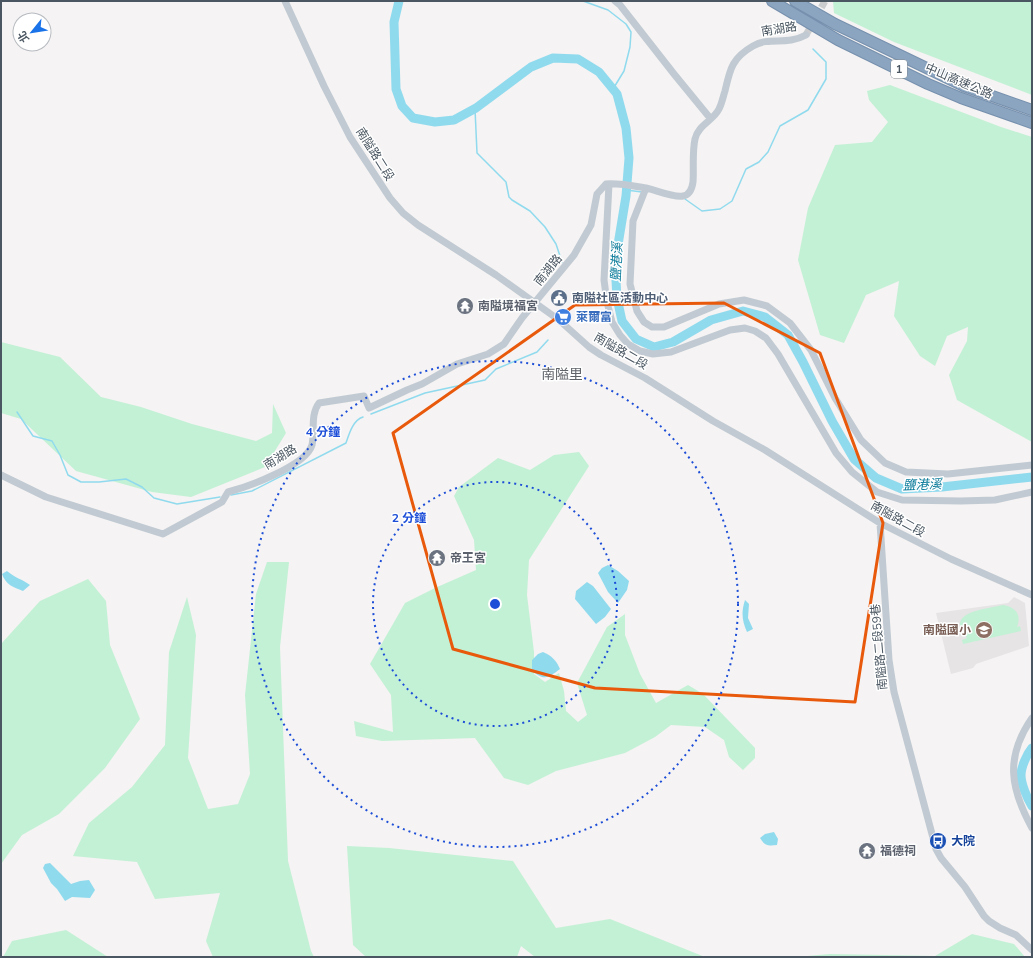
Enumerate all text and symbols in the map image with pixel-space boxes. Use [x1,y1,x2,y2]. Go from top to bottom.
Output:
north arrow [12,12,52,52]
street label: 南湖路 [760,18,798,40]
text: 北 [15,28,33,45]
road number: 1 [891,60,907,78]
street label: 中山高速公路 [923,60,995,102]
street label: 南隘路二段 [352,124,398,184]
water label: 鹽港溪 [607,240,627,282]
street label: 南湖路 [530,251,566,289]
public building icon: 南隘社區活動中心 [549,288,569,308]
place label: 南隘社區活動中心 [572,290,668,306]
temple icon: 南隘境福宮 [455,296,475,316]
place label: 南隘境福宮 [478,298,538,314]
supermarket icon: 萊爾富 [553,307,573,327]
place label: 萊爾富 [576,309,612,325]
street label: 南隘路二段 [591,329,651,373]
district label: 南隘里 [541,365,583,384]
text: 4 分鐘 [306,424,340,440]
street label: 南湖路 [260,441,300,473]
water label: 鹽港溪 [902,475,944,495]
street label: 南隘路二段 [868,497,928,541]
text: 2 分鐘 [392,510,426,526]
temple icon: 帝王宮 [427,548,447,568]
place label: 帝王宮 [450,550,486,566]
centre of rings [488,597,502,611]
street label: 南隘路二段59巷 [867,603,891,691]
school or university icon: 南隘國小 [974,620,994,640]
place label: 南隘國小 [923,622,971,638]
bus stop icon: 大院 [928,831,948,851]
place label: 大院 [951,833,975,849]
temple icon: 福德祠 [857,841,877,861]
place label: 福德祠 [880,843,916,859]

